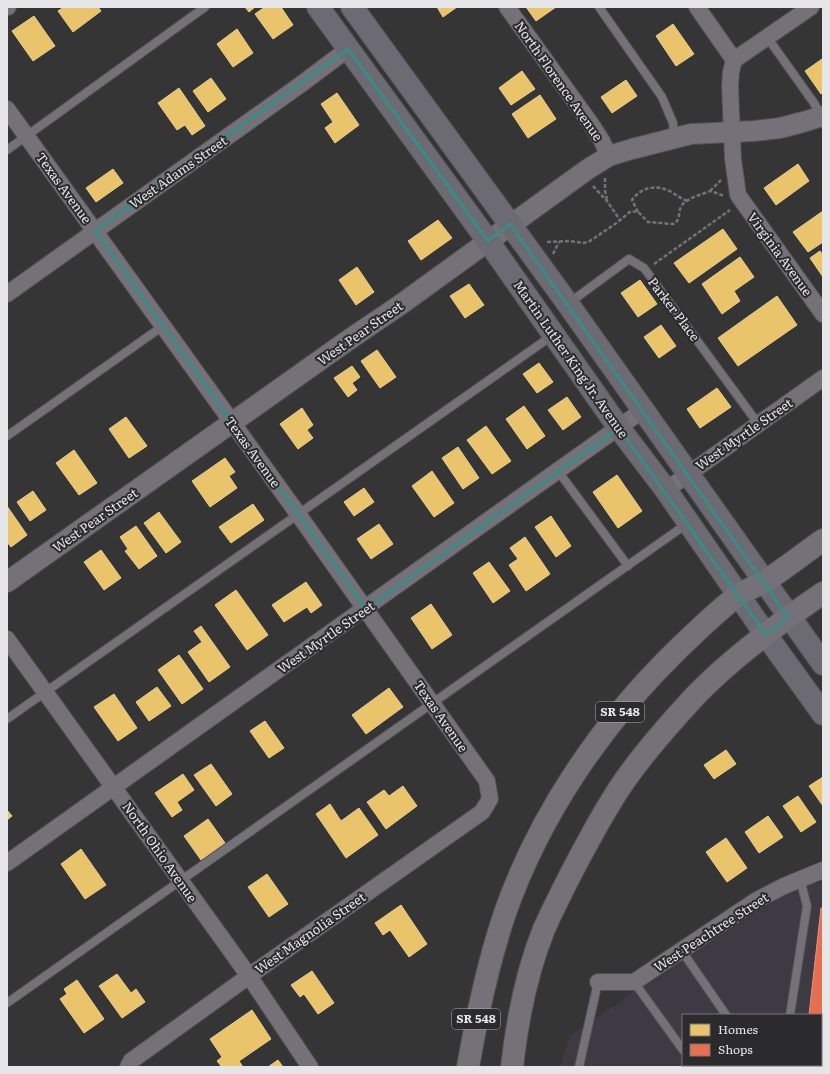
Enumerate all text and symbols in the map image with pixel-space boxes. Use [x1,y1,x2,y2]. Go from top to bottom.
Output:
street label: North Florence Avenue [511,17,608,145]
street label: West Adams Street [125,130,231,213]
street label: Texas Avenue [32,148,97,227]
street label: Virginia Avenue [743,208,818,300]
street label: Parker Place [644,273,705,345]
street label: Martin Luther King Jr. Avenue [509,276,634,442]
street label: West Pear Street [313,296,407,369]
street label: West Myrtle Street [691,392,797,474]
street label: Texas Avenue [221,412,286,491]
street label: West Pear Street [48,483,142,556]
street label: West Myrtle Street [273,595,379,677]
street label: Texas Avenue [410,676,473,756]
road number: SR 548 [596,702,644,722]
street label: North Ohio Avenue [119,798,202,906]
street label: West Magnolia Street [250,887,370,978]
street label: West Peachtree Street [650,887,773,976]
road number: SR 548 [452,1009,500,1029]
legend [682,1014,822,1066]
text: Homes [718,1020,758,1038]
text: Shops [718,1040,753,1058]

